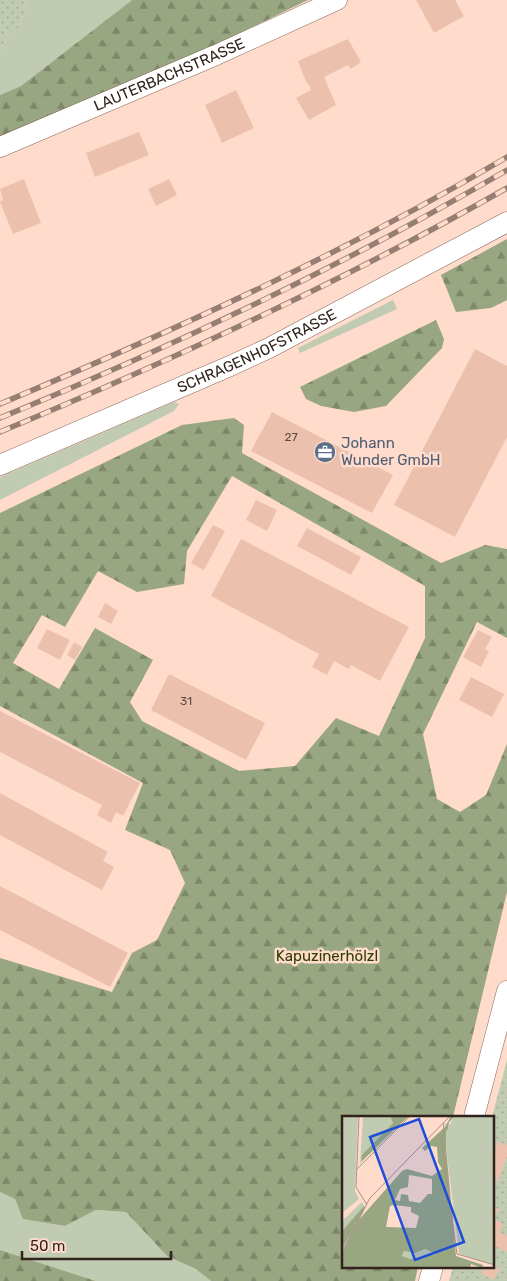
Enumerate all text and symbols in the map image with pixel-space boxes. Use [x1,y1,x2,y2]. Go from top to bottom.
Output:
street label: LAUTERBACHSTRASSE [91,34,247,115]
street label: SCHRAGENHOFSTRASSE [174,305,339,397]
house number: 27 [284,430,298,444]
place label: Johann Wunder GmbH [341,434,441,469]
office icon: Johann Wunder GmbH [313,440,337,464]
house number: 31 [180,694,192,708]
park label: Kapuzinerhölzl [276,947,378,965]
inset map [342,1116,494,1268]
scale bar [22,1228,171,1260]
text: 50 m [30,1237,65,1255]

